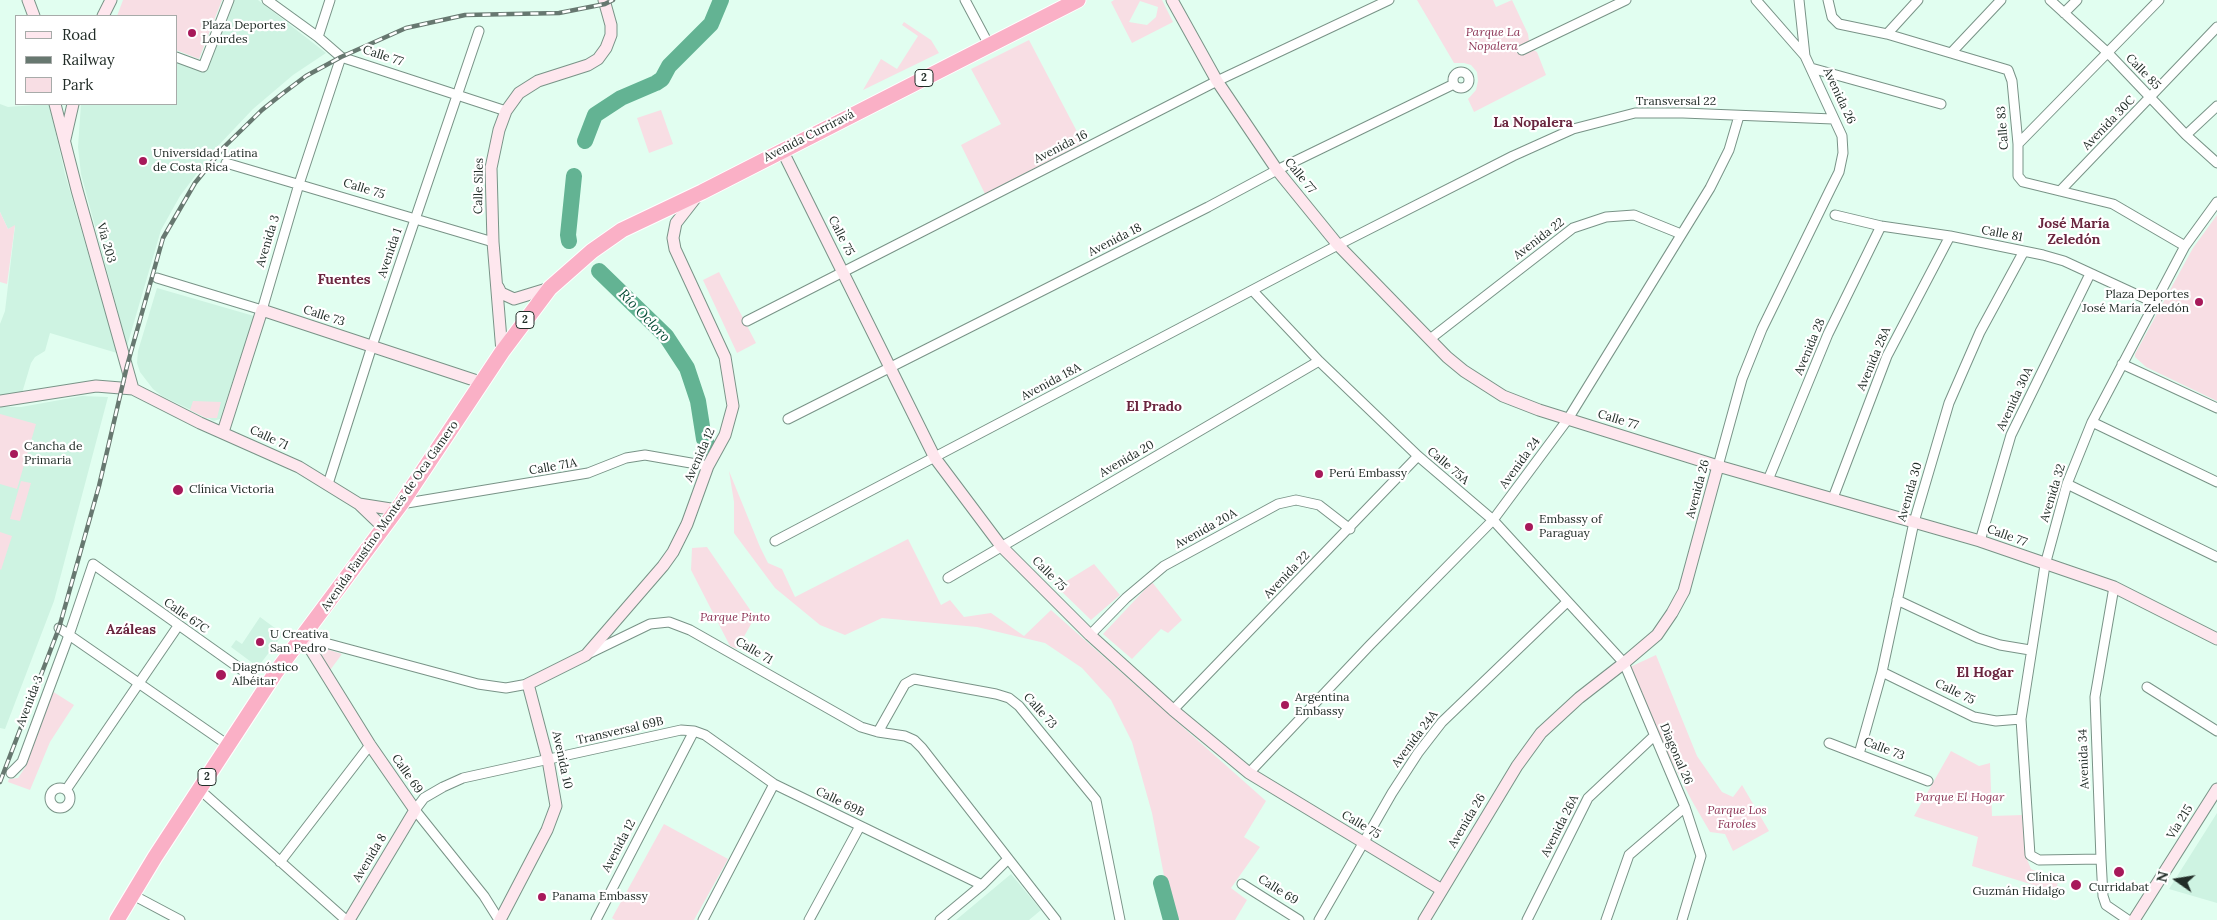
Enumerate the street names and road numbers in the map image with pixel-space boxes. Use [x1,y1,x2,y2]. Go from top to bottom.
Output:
street label: Calle 77 [361,43,405,69]
street label: Calle 85 [2123,51,2163,93]
street label: Avenida 26 [1820,66,1858,126]
road number: 2 [915,70,933,86]
street label: Avenida 30C [2080,93,2138,153]
street label: Transversal 22 [1636,95,1716,109]
street label: Calle 83 [1994,105,2012,151]
street label: Avenida Curriravá [761,107,857,165]
street label: Avenida 16 [1032,127,1090,167]
street label: Calle 77 [1281,155,1319,197]
street label: Calle Siles [471,158,487,214]
street label: Calle 75 [341,176,387,202]
street label: Avenida 3 [253,213,283,269]
street label: Calle 75 [825,214,857,258]
street label: Avenida 22 [1511,215,1567,263]
street label: Avenida 18 [1086,220,1144,260]
street label: Vía 203 [93,221,119,265]
street label: Calle 81 [1980,223,2024,245]
street label: Avenida 1 [375,226,405,280]
street label: Calle 73 [301,303,347,329]
road number: 2 [516,312,534,328]
street label: Avenida 28 [1792,317,1828,377]
street label: Avenida 28A [1854,325,1894,393]
street label: Avenida 18A [1019,360,1083,404]
street label: Avenida 30A [1994,365,2036,433]
street label: Calle 77 [1596,407,1640,433]
street label: Avenida Faustino Montes de Oca Gamero [318,418,462,614]
street label: Calle 71 [248,423,290,453]
street label: Avenida 12 [682,426,718,484]
street label: Avenida 24 [1497,435,1543,491]
street label: Avenida 20 [1097,438,1157,480]
street label: Calle 75A [1424,444,1472,488]
street label: Calle 71A [528,456,578,478]
street label: Avenida 26 [1683,458,1713,520]
street label: Avenida 30 [1895,461,1925,523]
street label: Avenida 32 [2037,462,2069,524]
street label: Avenida 20A [1173,506,1239,552]
street label: Calle 77 [1985,522,2029,550]
street label: Avenida 22 [1261,548,1313,602]
street label: Calle 75 [1029,554,1069,594]
street label: Calle 67C [161,595,211,637]
street label: Calle 71 [733,635,775,667]
street label: Avenida 3 [14,673,46,729]
street label: Calle 75 [1933,676,1977,708]
street label: Calle 73 [1020,690,1060,732]
street label: Avenida 24A [1389,708,1441,770]
street label: Transversal 69B [575,714,665,748]
street label: Diagonal 26 [1657,721,1695,787]
street label: Avenida 34 [2076,729,2092,789]
street label: Avenida 10 [549,730,575,790]
street label: Calle 73 [1861,735,1907,763]
street label: Calle 69 [388,752,426,796]
road number: 2 [198,769,216,786]
street label: Calle 69B [813,784,867,820]
street label: Avenida 26 [1445,791,1489,851]
street label: Avenida 26A [1538,793,1582,859]
street label: Vía 215 [2164,802,2196,842]
street label: Calle 75 [1339,808,1383,842]
street label: Avenida 12 [599,817,639,875]
street label: Avenida 8 [350,831,390,885]
street label: Calle 69 [1255,872,1301,908]

